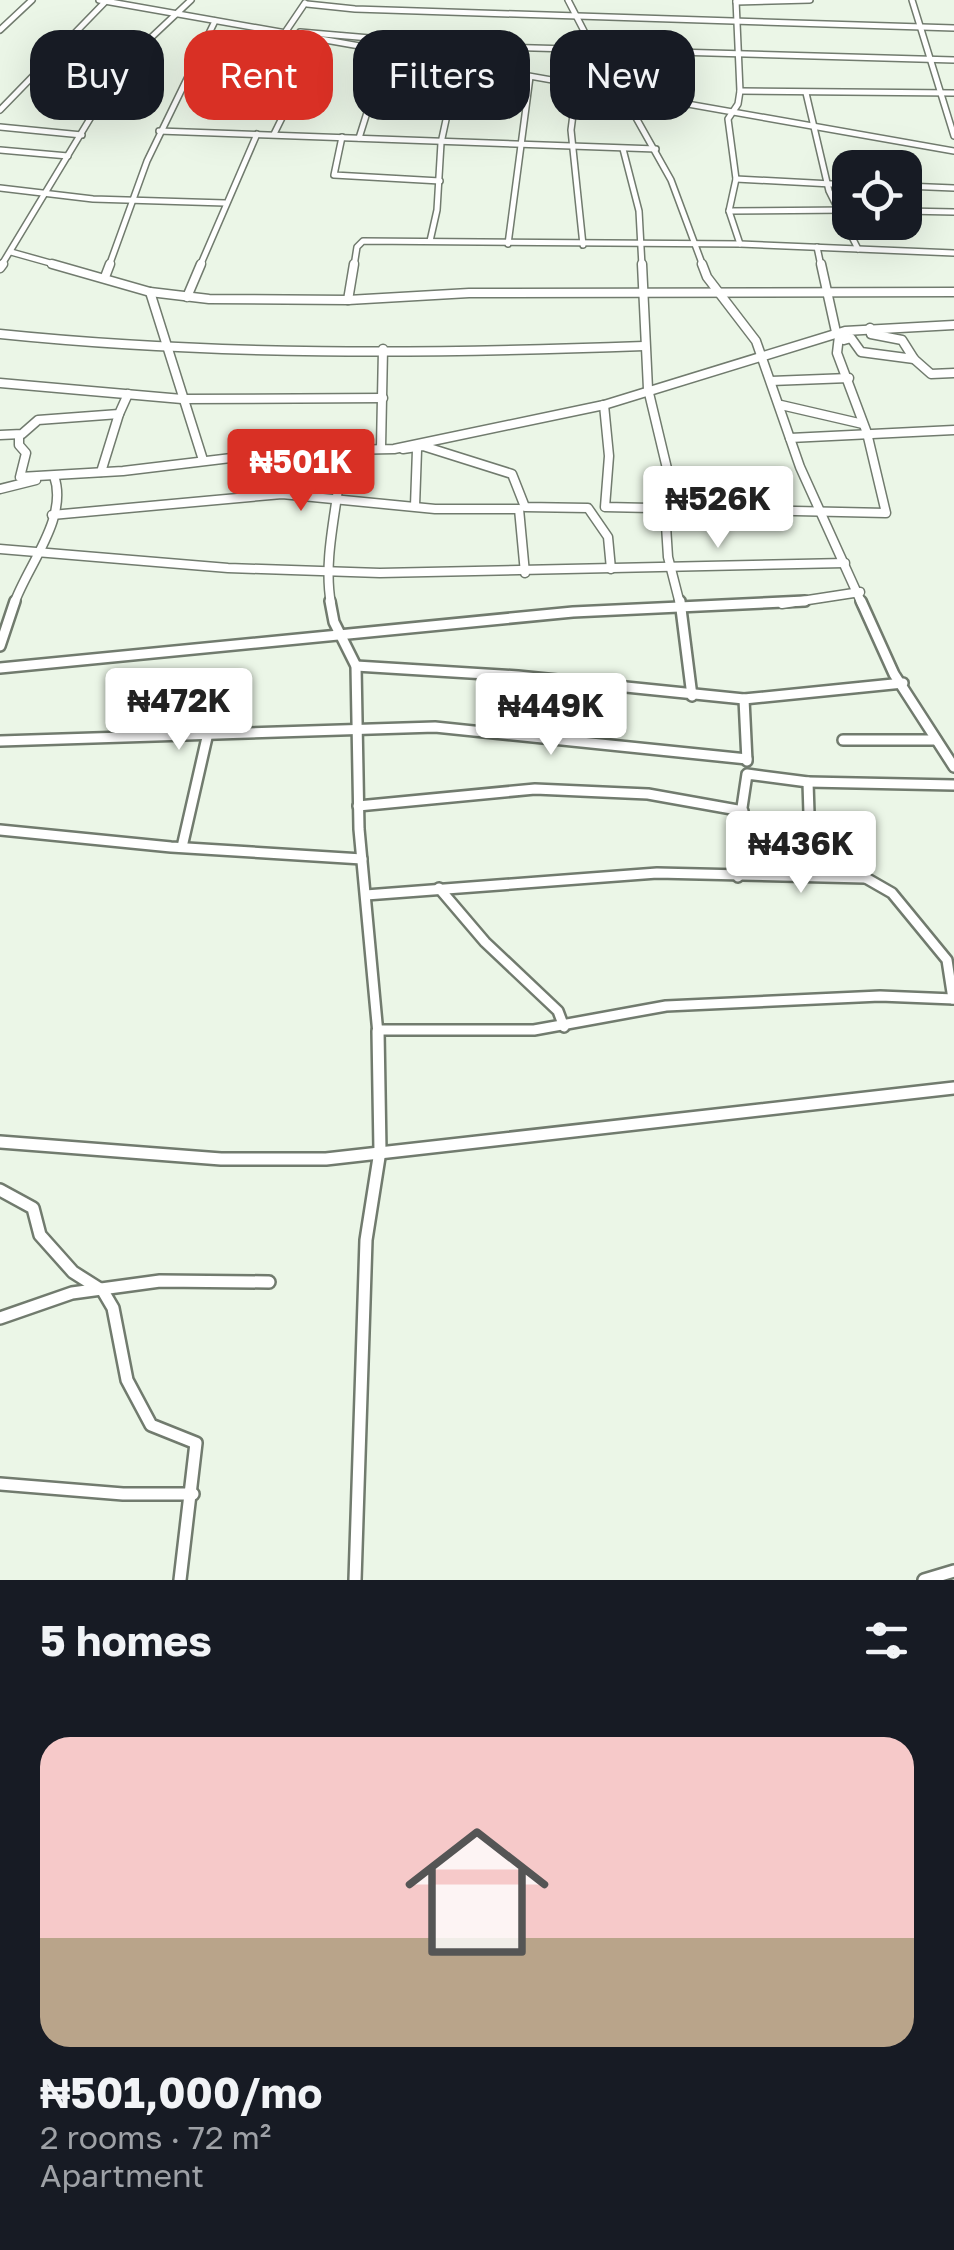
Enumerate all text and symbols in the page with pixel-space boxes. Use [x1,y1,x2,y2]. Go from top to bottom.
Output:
chip: Buy [30,30,164,120]
chip: Rent [184,30,333,120]
chip: Filters [353,30,530,120]
chip: New [550,30,695,120]
map controls [832,150,922,240]
button: locate [832,150,922,240]
pin: ₦501K [231,429,371,514]
text: ₦501K [249,442,353,480]
pin: ₦526K [648,466,788,551]
text: ₦526K [665,479,771,517]
pin: ₦472K [109,668,249,753]
pin: ₦449K [481,673,621,758]
text: ₦472K [127,681,231,719]
text: ₦449K [498,686,604,724]
pin: ₦436K [731,811,871,896]
text: ₦436K [748,824,854,862]
icon: filters [859,1613,914,1668]
text: 5 homes [40,1615,212,1665]
icon: home [387,1802,567,1982]
text: ₦501,000/mo [40,2067,322,2117]
text: 2 rooms · 72 m² [40,2118,271,2156]
text: Apartment [40,2156,204,2194]

